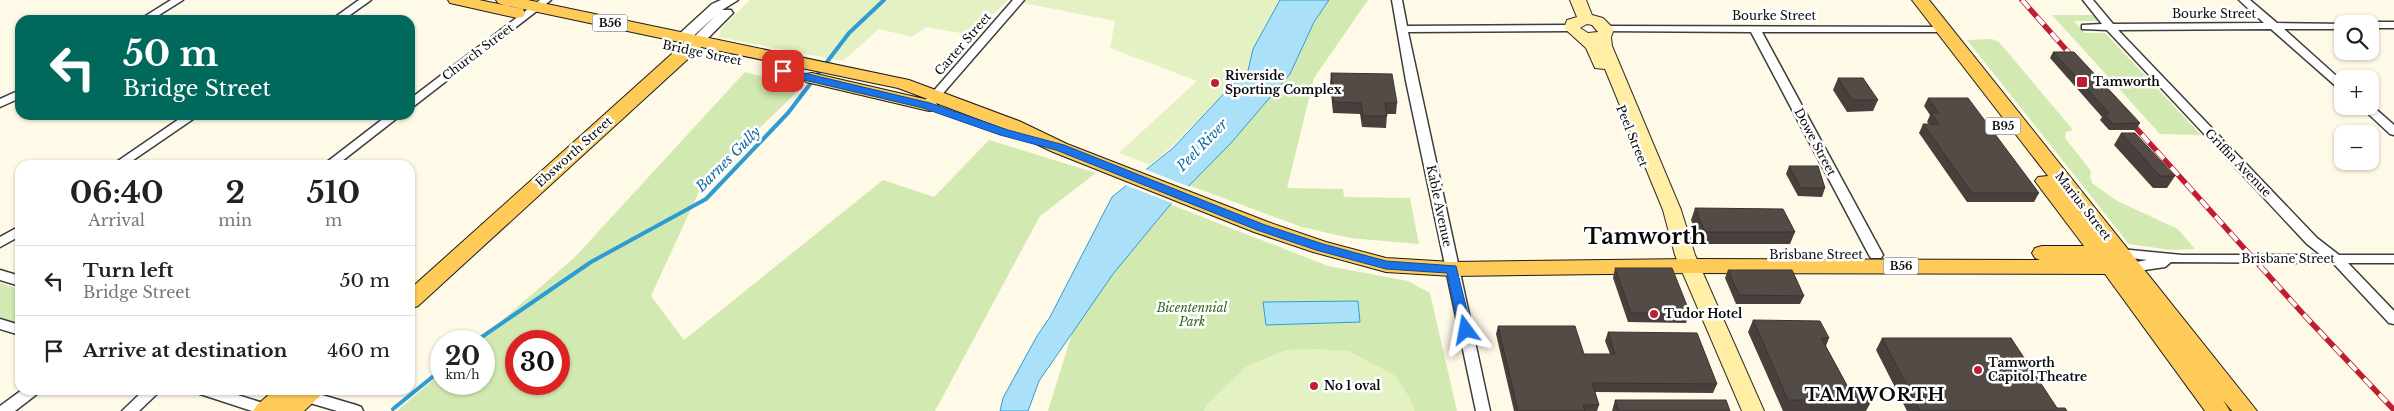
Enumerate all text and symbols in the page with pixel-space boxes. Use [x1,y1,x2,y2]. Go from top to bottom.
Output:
street label: Bourke Street [2172,6,2257,21]
street label: Bourke Street [1732,8,1817,23]
street label: Carter Street [931,9,994,78]
road number: B56 [592,14,628,32]
map controls [2334,15,2379,170]
button: search [2334,15,2379,60]
street label: Church Street [439,20,517,83]
text: 50 m [123,32,218,75]
icon: left [40,35,105,100]
street label: Bridge Street [661,37,744,68]
pin [762,50,804,92]
icon: arrive [769,57,797,85]
place label: Riverside Sporting Complex [1225,68,1342,97]
button: + [2334,70,2379,115]
place label: Tamworth [2093,74,2160,89]
text: Bridge Street [123,75,271,102]
marker: Tamworth [2075,75,2089,89]
marker: Riverside Sporting Complex [1209,77,1221,89]
street label: Peel Street [1613,103,1652,169]
street label: Dowe Street [1791,105,1840,179]
street label: Ebsworth Street [532,113,615,190]
water label: Peel River [1172,115,1232,176]
road number: B95 [1986,118,2020,134]
water label: Barnes Gully [691,122,765,196]
street label: Griffin Avenue [2202,125,2275,200]
button: − [2334,125,2379,170]
street label: Kable Avenue [1423,164,1456,248]
street label: Marius Street [2052,169,2115,243]
text: 06:40 [70,174,164,211]
text: 2 [225,174,245,211]
text: 510 [307,174,360,211]
text: Arrival [88,210,145,230]
text: min [218,210,252,230]
text: m [325,210,342,230]
district label: Tamworth [1584,223,1707,250]
street label: Brisbane Street [1769,247,1863,262]
street label: Brisbane Street [2241,251,2335,266]
road number: B56 [1884,258,1918,274]
text: Turn left [83,259,174,282]
icon: left [40,267,68,295]
text: 50 m [340,269,390,292]
text: Bridge Street [83,282,191,302]
park label: Bicentennial Park [1156,300,1228,329]
position arrow [1439,303,1491,355]
place label: Tudor Hotel [1664,306,1743,321]
marker: Tudor Hotel [1648,308,1660,320]
speed limit sign: 30 [505,330,570,395]
icon: arrive [40,337,68,365]
text: Arrive at destination [83,339,287,362]
text: 460 m [327,339,390,362]
text: 20 [445,341,480,372]
place label: Tamworth Capitol Theatre [1988,355,2087,384]
marker: Tamworth Capitol Theatre [1972,364,1984,376]
text: km/h [445,367,480,382]
place label: No 1 oval [1324,378,1381,393]
marker: No 1 oval [1308,380,1320,392]
district label: TAMWORTH [1804,384,1946,406]

